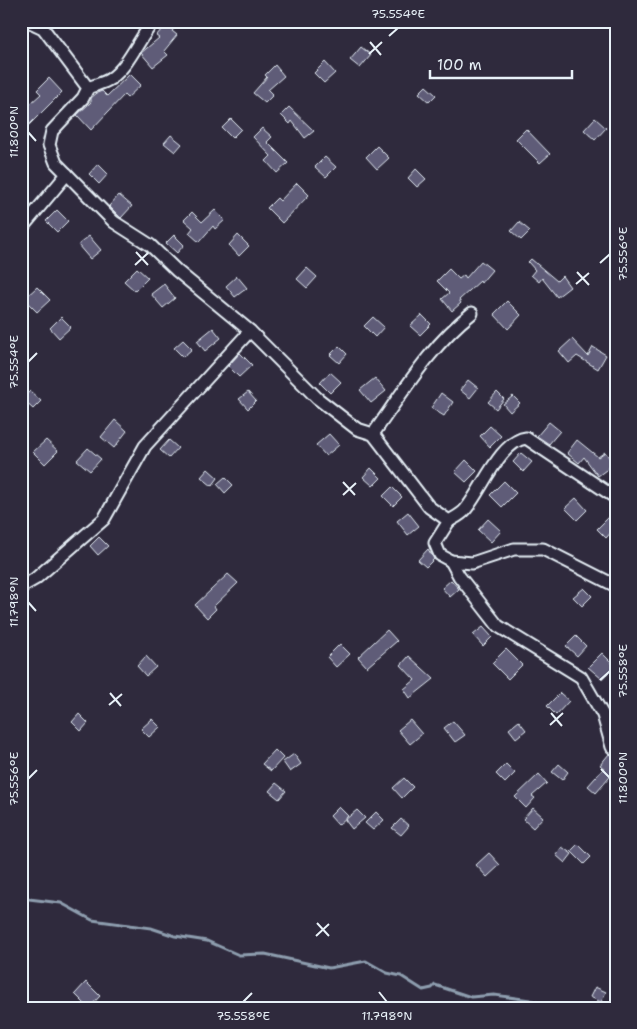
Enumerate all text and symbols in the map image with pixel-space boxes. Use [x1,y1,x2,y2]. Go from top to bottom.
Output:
text: 75.554°E [371,6,425,22]
scale bar [430,48,572,80]
text: 100 m [437,55,482,75]
text: 11.800°N [6,106,22,158]
text: 75.556°E [615,227,631,281]
text: 75.554°E [6,335,22,389]
text: 11.798°N [6,577,22,627]
text: 75.558°E [615,644,631,698]
text: 75.556°E [6,752,22,806]
text: 11.800°N [615,752,631,804]
text: 75.558°E [216,1008,270,1024]
text: 11.798°N [362,1008,412,1024]

